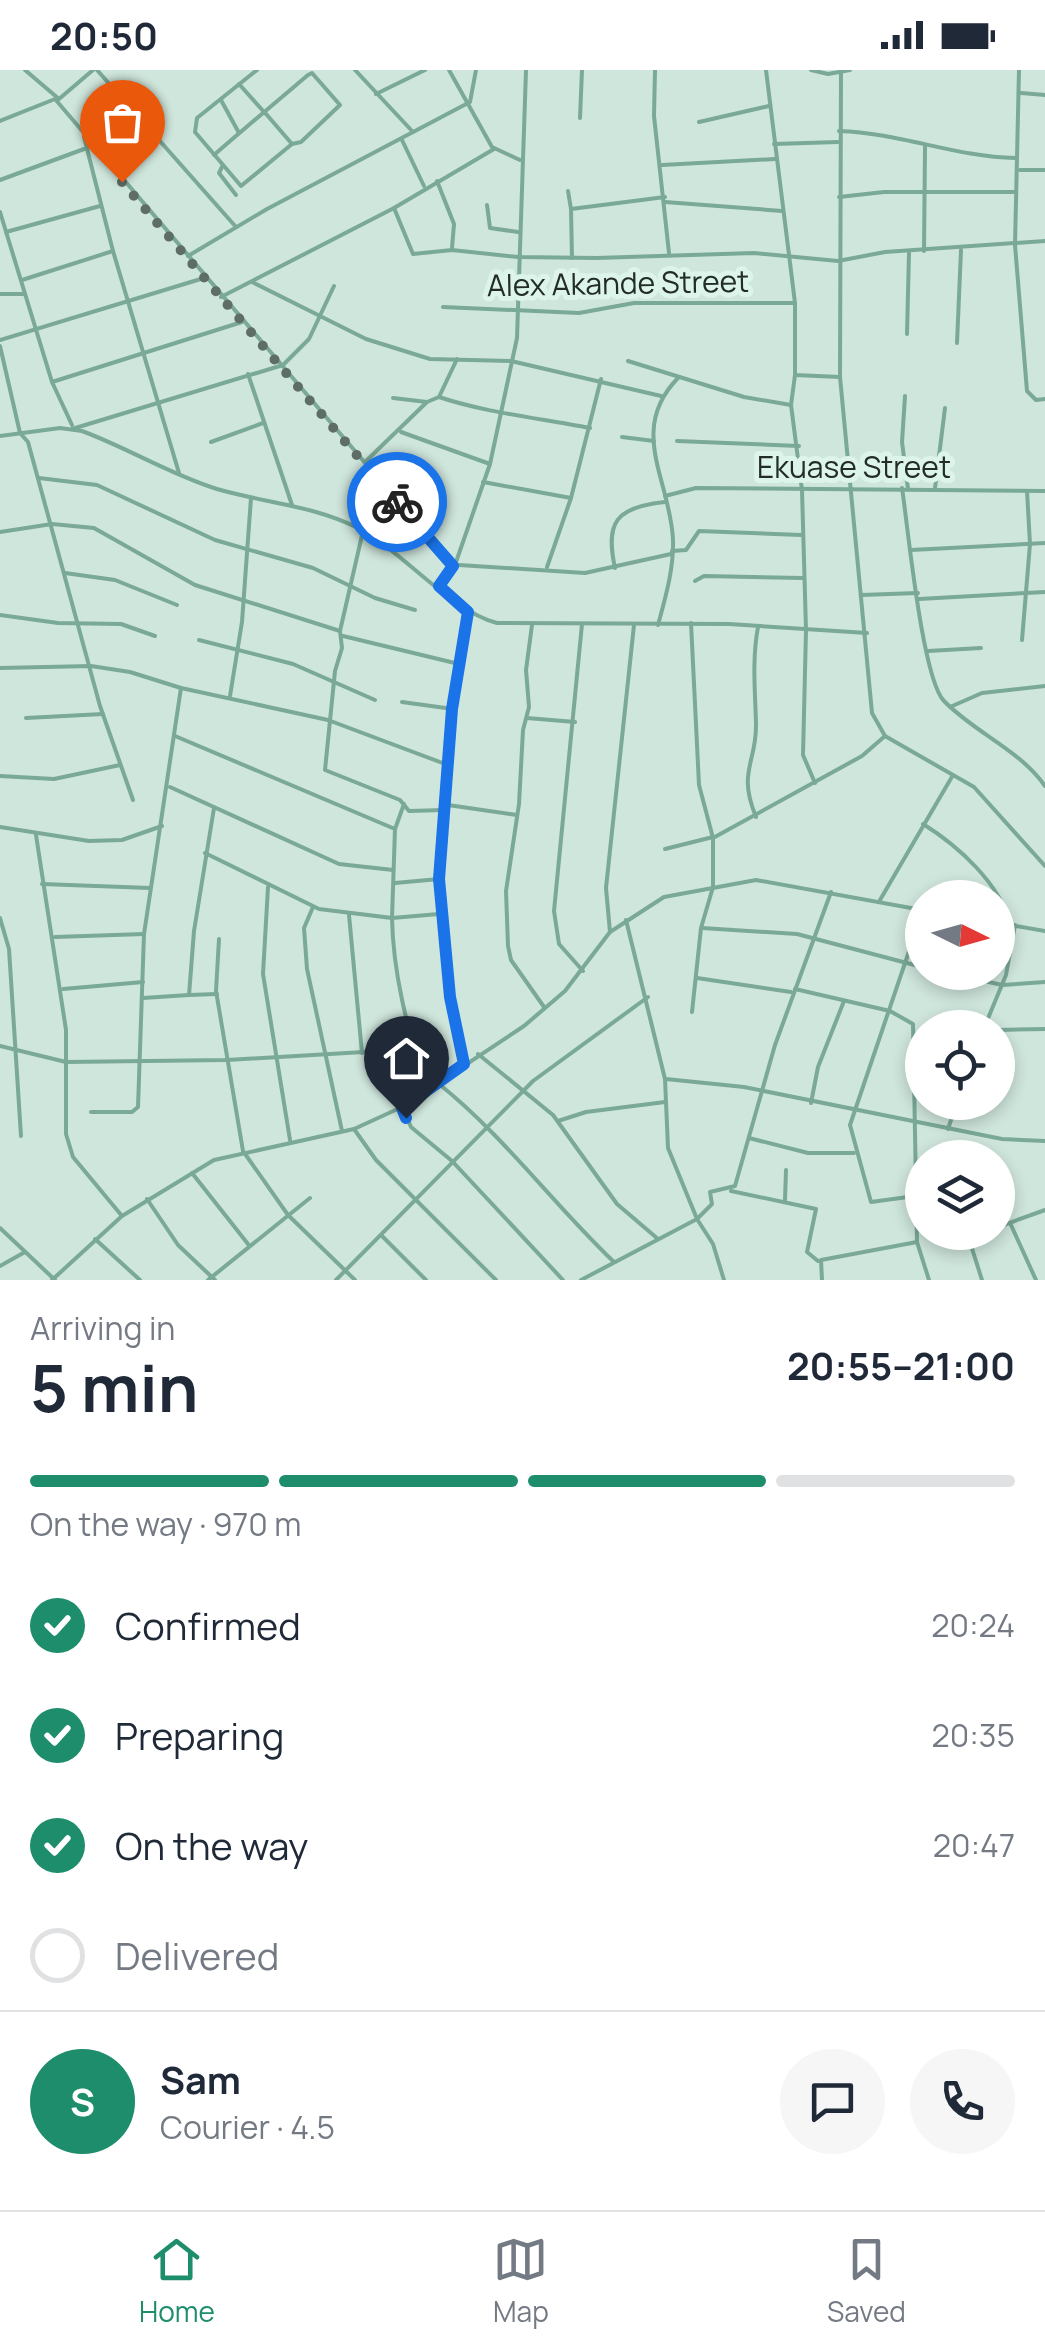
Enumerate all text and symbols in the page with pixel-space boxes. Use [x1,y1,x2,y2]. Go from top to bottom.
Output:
text: 20:50 [50,9,158,61]
pin [80,80,165,183]
icon: bag [95,95,150,150]
street label: Alex Akande Street [486,260,750,305]
street label: Ekuase Street [757,446,951,487]
courier [347,452,447,552]
icon: bike [370,475,425,530]
north arrow [905,880,1015,990]
map controls [905,880,1015,1250]
button: locate [905,1010,1015,1120]
pin [364,1016,449,1119]
icon: home [379,1031,434,1086]
button: layers [905,1140,1015,1250]
text: Arriving in [30,1306,175,1350]
text: 20:55–21:00 [787,1339,1015,1391]
text: 5 min [30,1343,198,1432]
text: On the way · 970 m [30,1502,301,1546]
icon: check [30,1598,85,1653]
text: Confirmed [115,1599,301,1651]
text: 20:24 [931,1603,1015,1647]
icon: check [30,1708,85,1763]
text: Preparing [115,1709,284,1761]
text: 20:35 [931,1713,1015,1757]
icon: check [30,1818,85,1873]
text: On the way [115,1819,308,1871]
text: 20:47 [933,1823,1015,1867]
text: Delivered [115,1929,279,1981]
button: chat [780,2049,885,2154]
button: phone [910,2049,1015,2154]
text: Sam [160,2053,241,2105]
text: S [70,2075,95,2127]
text: Courier · 4.5 [160,2105,335,2149]
tab: Home [139,2232,215,2330]
tab: Map [493,2232,549,2330]
tab: Saved [827,2232,906,2330]

